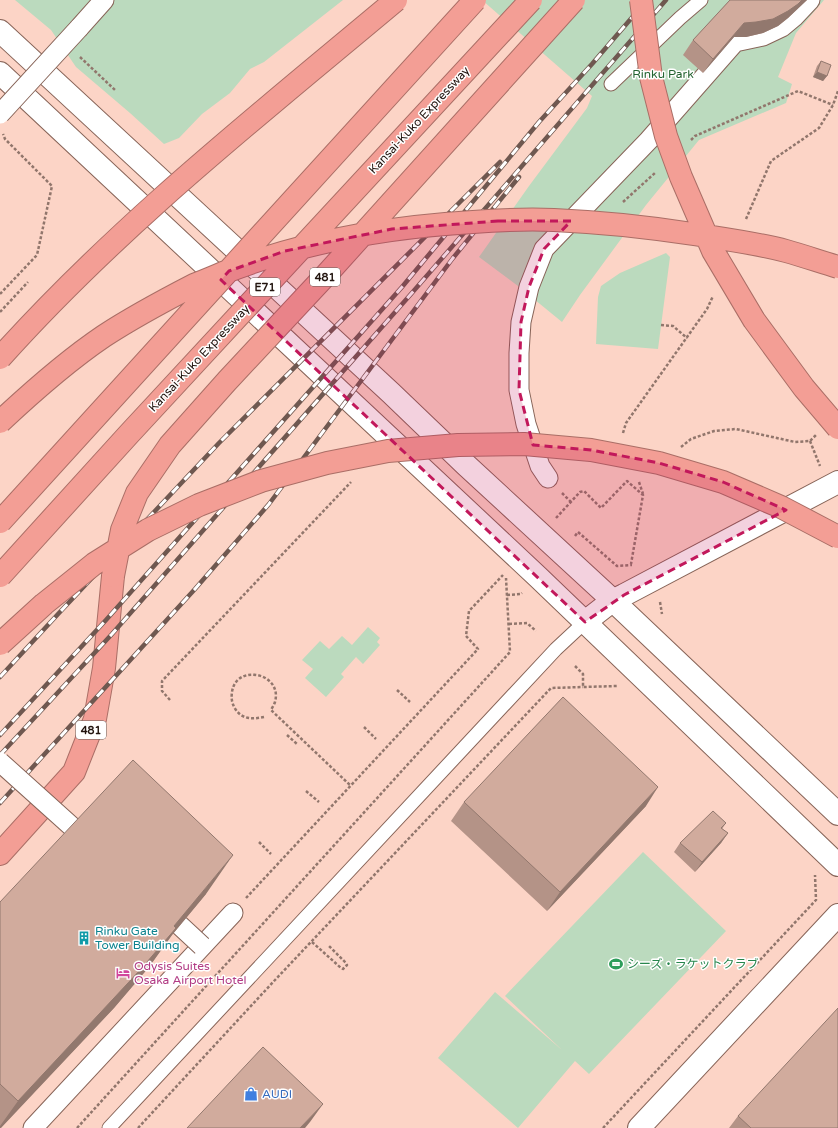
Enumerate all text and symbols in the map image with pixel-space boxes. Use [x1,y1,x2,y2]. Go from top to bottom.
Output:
street label: Kansai-Kuko Expressway [366,63,473,177]
park label: Rinku Park [632,67,694,81]
road number: 481 [310,268,340,286]
road number: E71 [250,278,280,296]
street label: Kansai-Kuko Expressway [146,301,253,415]
road number: 481 [76,721,106,739]
place label: Rinku Gate Tower Building [95,924,180,952]
building icon: Rinku Gate Tower Building [76,930,92,946]
sports icon: シーズ・ラケットクラブ [608,956,624,972]
place label: シーズ・ラケットクラブ [627,957,758,971]
place label: Odysis Suites Osaka Airport Hotel [134,959,247,987]
hotel icon: Odysis Suites Osaka Airport Hotel [115,965,131,981]
shop icon: AUDI [243,1086,259,1102]
place label: AUDI [262,1087,292,1101]

